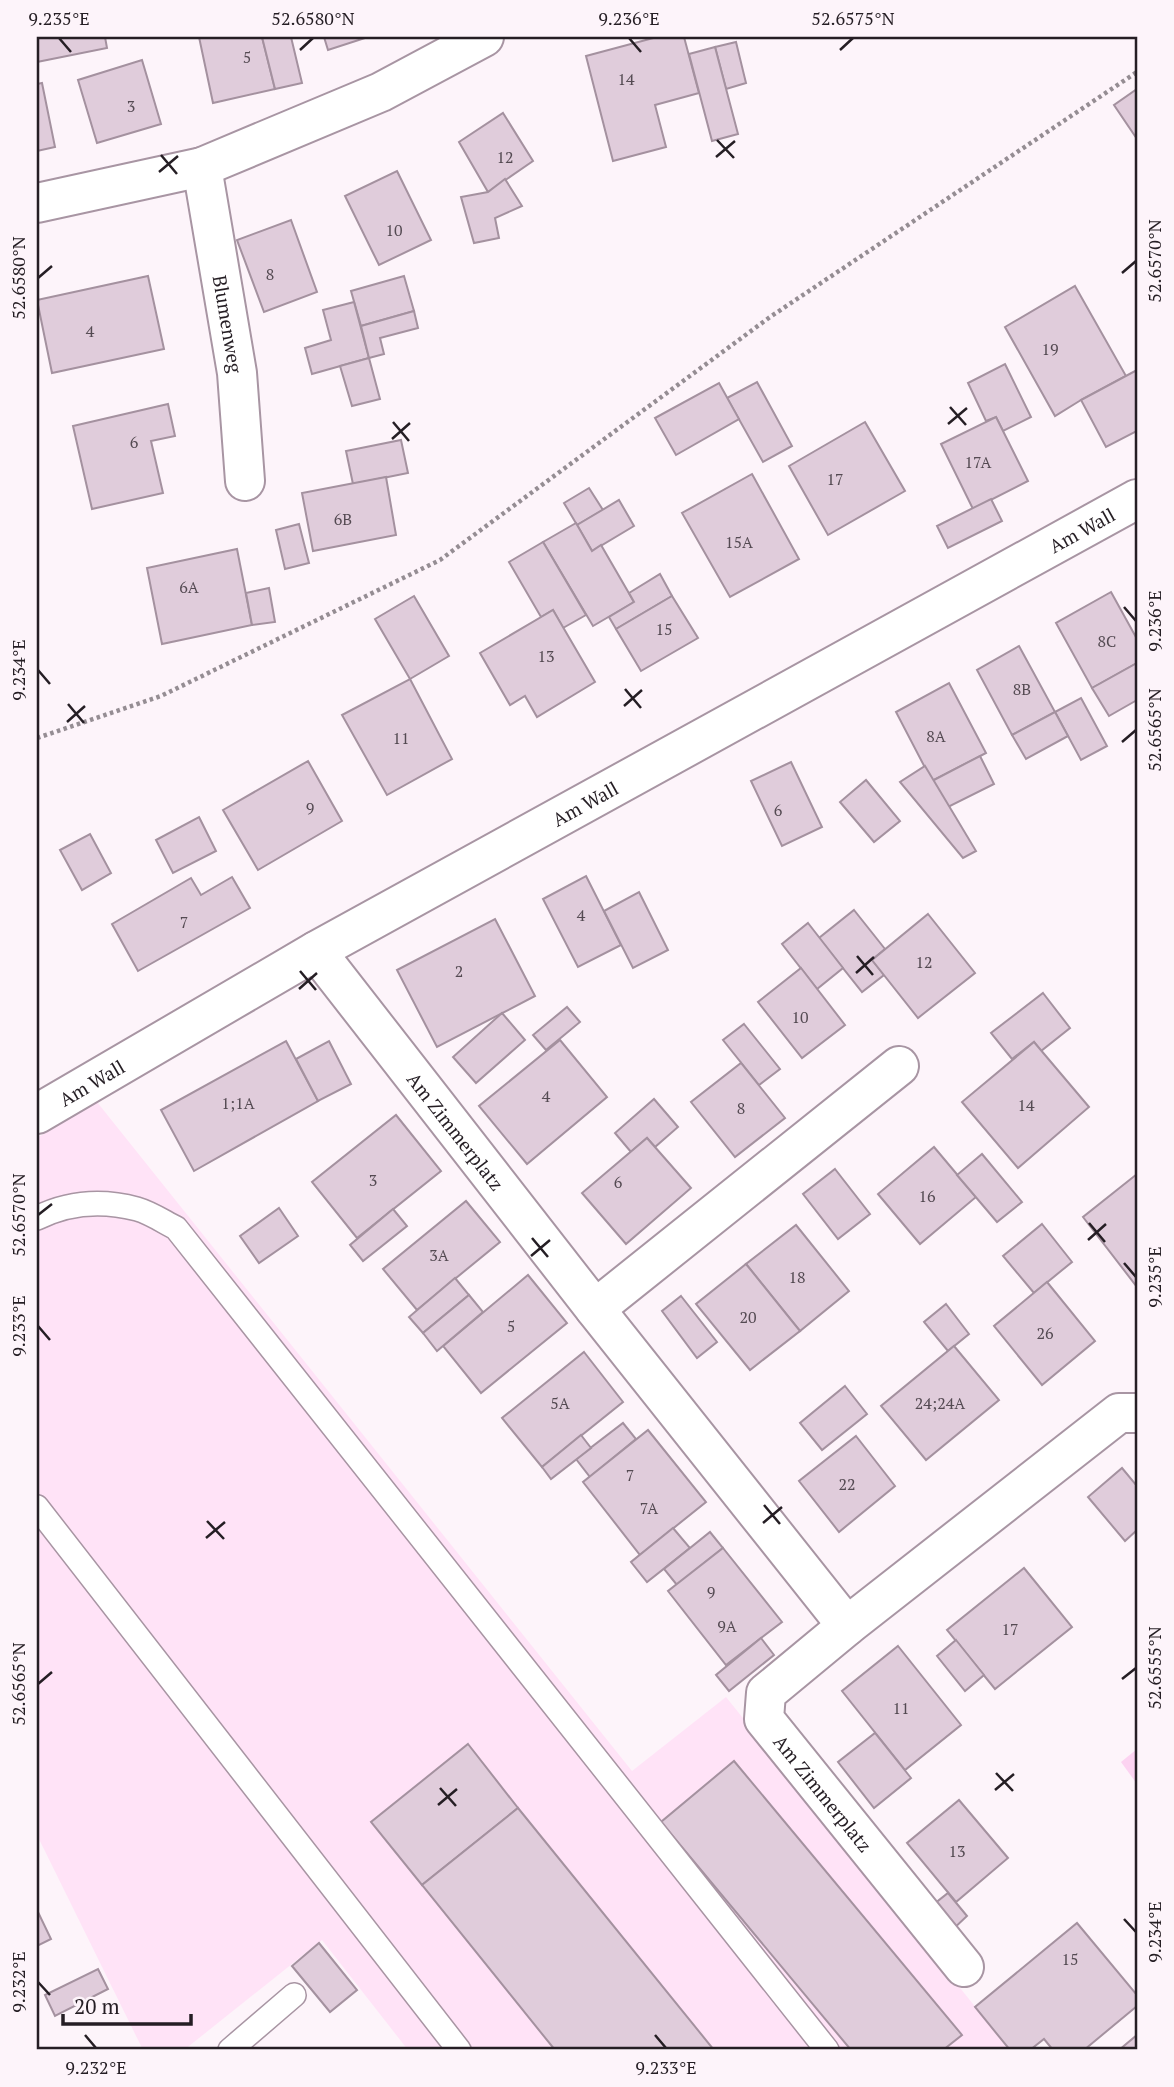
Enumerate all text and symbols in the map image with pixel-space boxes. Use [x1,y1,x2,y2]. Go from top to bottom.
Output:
text: 9.235°E [28,6,90,30]
text: 52.6580°N [271,6,355,30]
text: 9.236°E [598,6,660,30]
text: 52.6575°N [811,6,895,30]
house number: 5 [243,46,251,68]
house number: 14 [617,68,635,90]
house number: 3 [127,95,135,117]
house number: 12 [496,146,514,168]
house number: 10 [385,219,403,241]
text: 52.6570°N [1142,219,1166,303]
text: 52.6580°N [6,236,30,320]
house number: 8 [266,263,274,285]
street label: Blumenweg [208,273,249,376]
house number: 4 [86,320,95,342]
house number: 19 [1041,338,1059,360]
house number: 6 [130,431,139,453]
house number: 17A [965,451,992,473]
house number: 17 [826,468,844,490]
street label: Am Wall [1044,501,1119,558]
house number: 6B [334,508,352,530]
house number: 15A [725,531,753,553]
house number: 6A [179,576,199,598]
text: 9.236°E [1142,590,1166,652]
house number: 15 [655,618,673,640]
house number: 8C [1098,630,1116,652]
text: 9.234°E [6,639,30,701]
house number: 13 [537,645,555,667]
house number: 8B [1013,678,1031,700]
text: 52.6565°N [1142,688,1166,772]
house number: 8A [926,725,946,747]
house number: 11 [392,727,410,749]
street label: Am Wall [547,775,622,831]
house number: 9 [306,797,314,819]
house number: 6 [774,799,783,821]
house number: 4 [577,904,586,926]
house number: 7 [180,911,188,933]
house number: 12 [915,951,933,973]
house number: 2 [455,960,463,982]
house number: 10 [791,1006,809,1028]
street label: Am Wall [54,1053,129,1111]
street label: Am Zimmerplatz [402,1067,510,1195]
house number: 4 [542,1085,551,1107]
house number: 1;1A [221,1092,255,1114]
house number: 14 [1017,1094,1035,1116]
house number: 8 [737,1097,745,1119]
house number: 3 [369,1169,377,1191]
house number: 6 [614,1171,623,1193]
text: 52.6570°N [6,1173,30,1257]
house number: 16 [918,1185,936,1207]
house number: 3A [429,1244,449,1266]
text: 9.235°E [1142,1246,1166,1308]
house number: 18 [788,1266,806,1288]
text: 9.233°E [6,1295,30,1357]
house number: 20 [739,1306,757,1328]
house number: 5 [507,1315,515,1337]
house number: 26 [1036,1322,1054,1344]
house number: 5A [550,1392,570,1414]
house number: 24;24A [915,1392,965,1414]
house number: 7 [626,1464,634,1486]
house number: 22 [838,1473,856,1495]
house number: 7A [640,1497,658,1519]
house number: 9 [707,1581,715,1603]
house number: 9A [717,1615,737,1637]
house number: 17 [1001,1618,1019,1640]
text: 52.6555°N [1142,1626,1166,1710]
text: 52.6565°N [6,1642,30,1726]
house number: 11 [892,1697,910,1719]
street label: Am Zimmerplatz [769,1729,878,1856]
house number: 13 [948,1840,966,1862]
text: 9.234°E [1142,1901,1166,1963]
house number: 15 [1061,1948,1079,1970]
text: 9.232°E [6,1951,30,2013]
scale bar [63,1982,191,2026]
text: 20 m [74,1992,120,2020]
text: 9.232°E [65,2055,127,2079]
text: 9.233°E [635,2055,697,2079]

